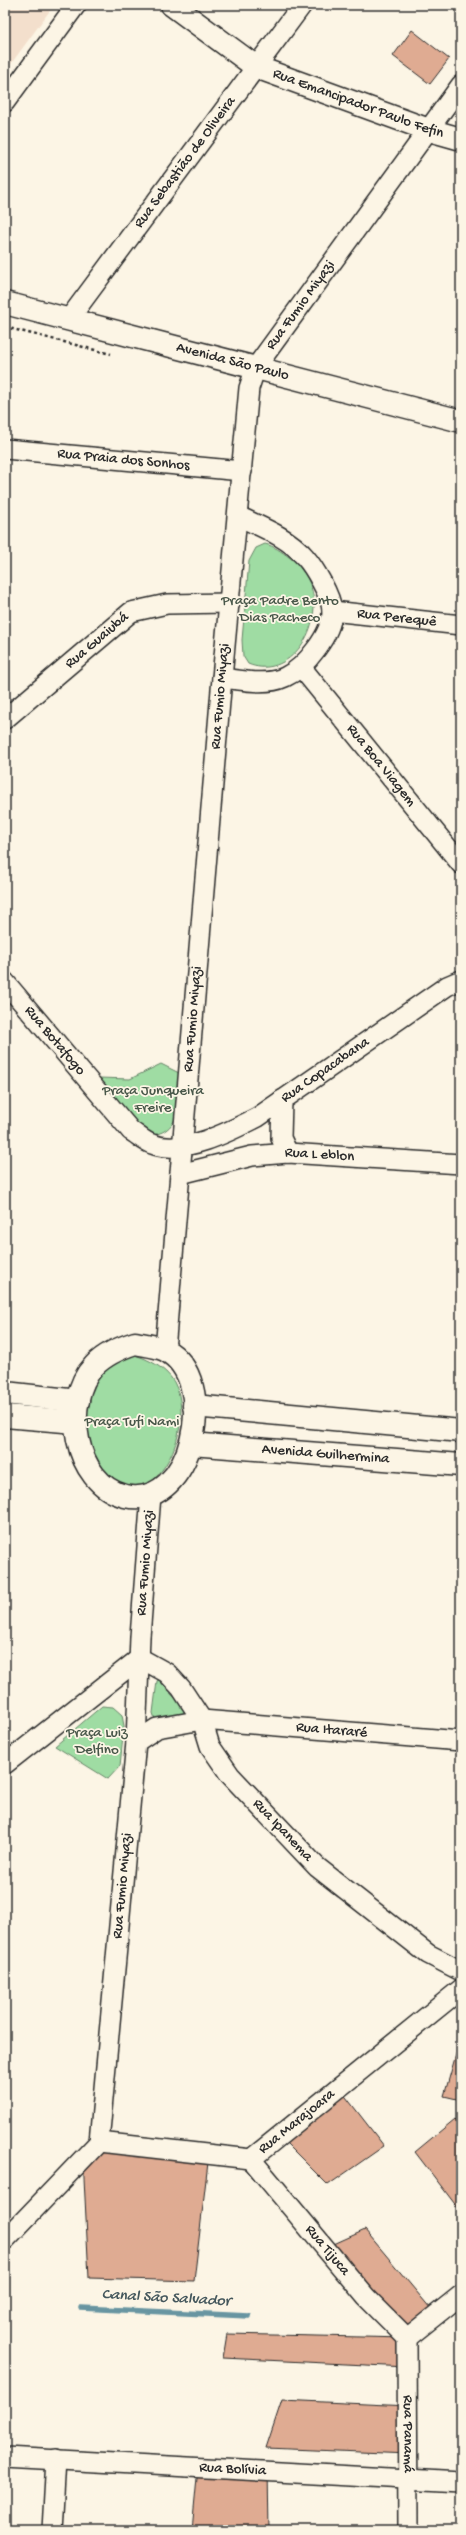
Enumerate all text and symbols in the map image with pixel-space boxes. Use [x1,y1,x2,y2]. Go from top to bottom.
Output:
street label: Rua Emancipador Paulo Fefin [270,65,446,143]
street label: Rua Sebastião de Oliveira [130,93,240,232]
street label: Rua Fumio Miyazi [262,257,339,354]
street label: Avenida São Paulo [174,339,291,385]
street label: Rua Praia dos Sonhos [57,445,191,475]
park label: Praça Padre Bento Dias Pacheco [220,592,339,627]
street label: Rua Perequê [356,605,437,631]
street label: Rua Guaiubá [62,608,133,673]
street label: Rua Fumio Miyazi [207,643,234,750]
street label: Rua Boa Viagem [342,721,420,811]
street label: Rua Fumio Miyazi [180,966,207,1073]
street label: Rua Botafogo [20,1002,89,1079]
street label: Rua Copacabana [278,1033,374,1107]
park label: Praça Junqueira Freire [101,1082,204,1117]
street label: Rua L eblon [284,1144,355,1166]
park label: Praça Tufi Nami [83,1413,180,1431]
street label: Avenida Guilhermina [261,1441,391,1468]
street label: Rua Fumio Miyazi [133,1509,159,1616]
street label: Rua Itararé [295,1719,368,1742]
park label: Praça Luiz Delfino [65,1724,128,1759]
street label: Rua Ipanema [248,1795,317,1866]
street label: Rua Fumio Miyazi [109,1832,137,1940]
street label: Rua Marajoara [255,2085,339,2158]
street label: Rua Tijuca [301,2221,354,2280]
water label: Canal São Salvador [101,2286,234,2312]
street label: Rua Panamá [398,2395,417,2474]
street label: Rua Bolívia [199,2459,267,2480]

